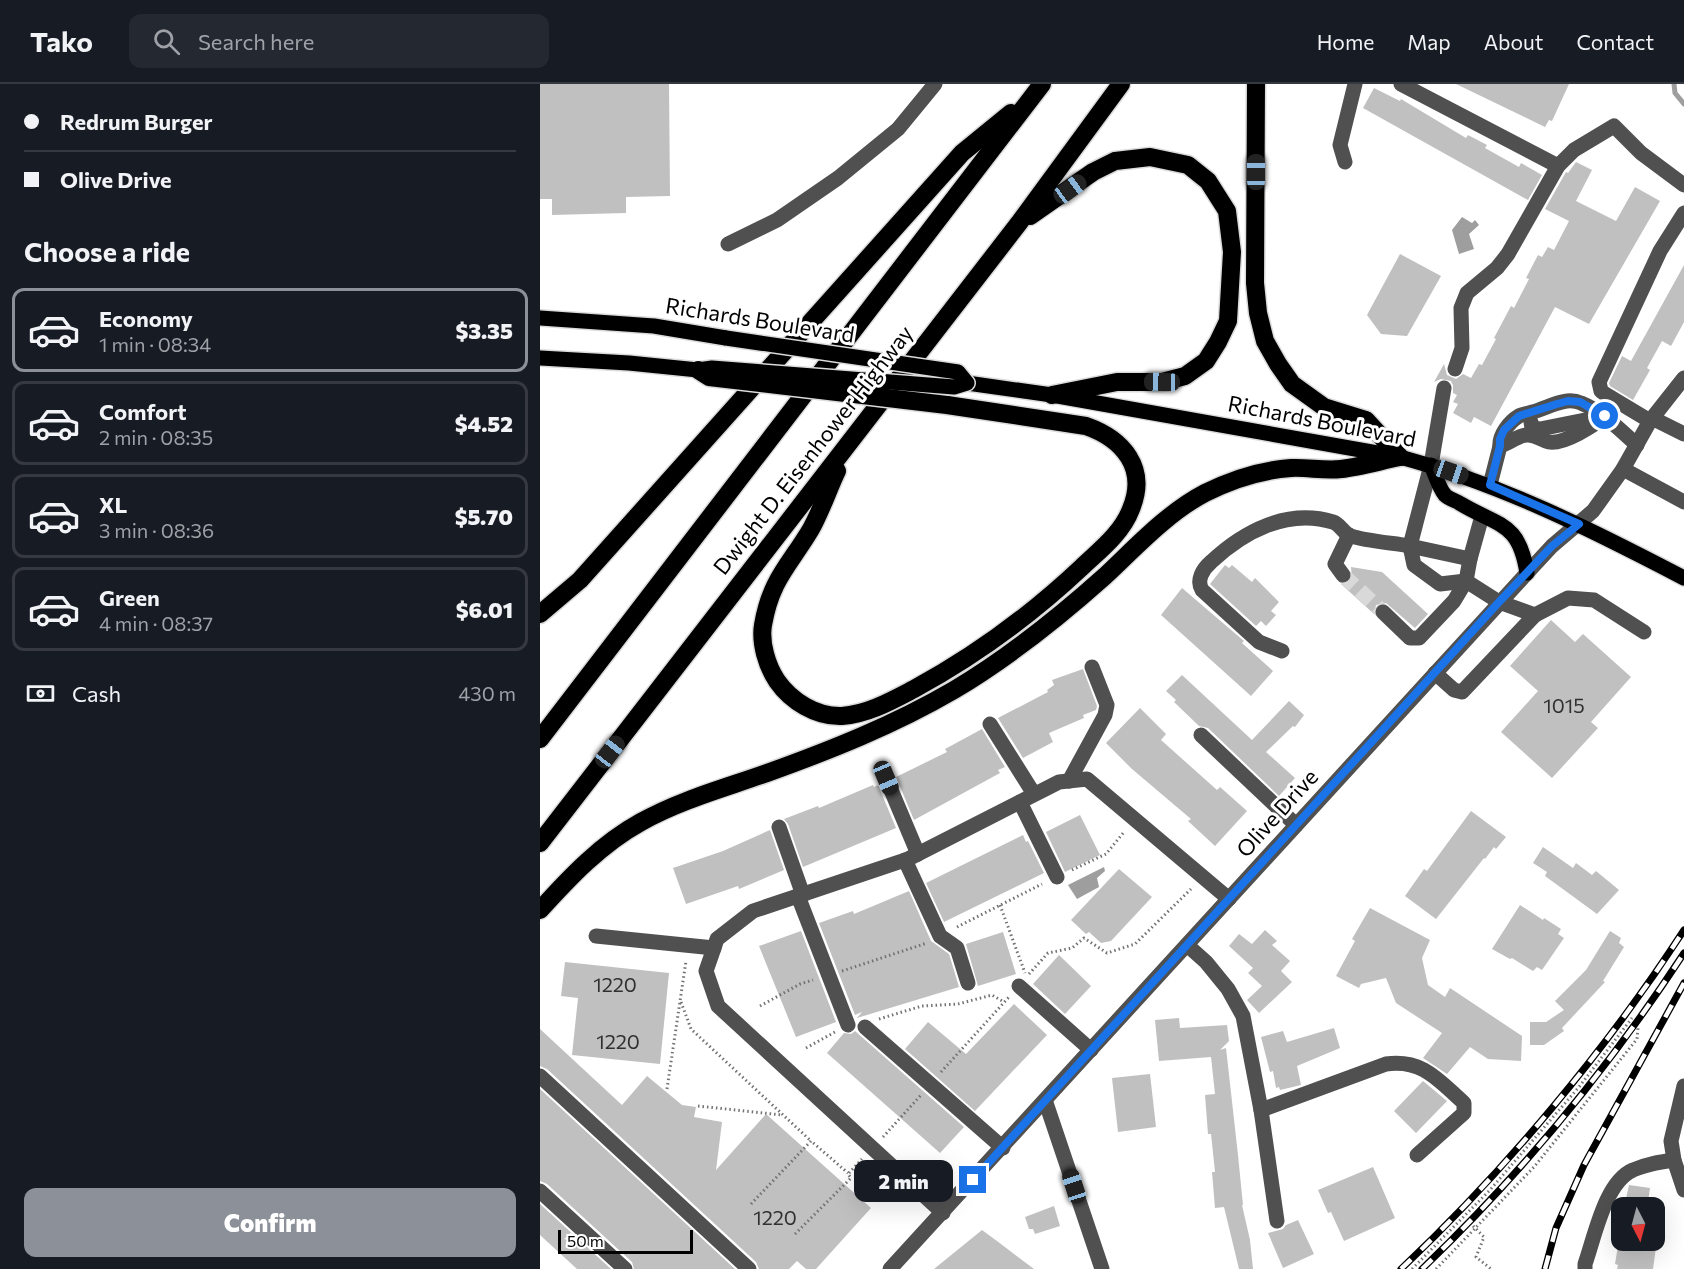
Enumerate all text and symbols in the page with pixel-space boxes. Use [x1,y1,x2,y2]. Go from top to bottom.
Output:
search box [129,14,549,68]
text: Tako [30,24,93,58]
icon: search [150,25,183,58]
text: Search here [198,28,314,55]
text: Home [1317,29,1374,54]
text: Map [1407,29,1451,54]
text: About [1484,29,1543,54]
text: Contact [1576,29,1654,54]
text: Redrum Burger [60,108,213,135]
car [1247,154,1265,190]
text: Olive Drive [60,166,172,193]
car [1050,171,1090,207]
text: Choose a ride [24,235,190,268]
street label: Richards Boulevard [664,291,856,348]
icon: car [27,303,81,357]
text: Economy [99,305,193,332]
text: $3.35 [455,317,513,344]
street label: Dwight D. Eisenhower Highway [707,320,918,580]
text: 1 min · 08:34 [99,332,211,356]
car [1144,373,1180,391]
street label: Richards Boulevard [1226,389,1418,452]
icon: car [27,396,81,450]
text: Comfort [99,398,187,425]
route start [1591,402,1618,429]
text: $4.52 [455,410,513,437]
text: 2 min · 08:35 [99,425,213,449]
car [1431,458,1471,486]
icon: car [27,489,81,543]
text: XL [99,491,127,518]
text: $5.70 [455,503,513,530]
text: 3 min · 08:36 [99,518,214,542]
icon: car [27,582,81,636]
text: Green [99,584,160,611]
text: $6.01 [456,596,513,623]
text: 4 min · 08:37 [99,611,213,635]
icon: cash [24,677,57,710]
text: Cash [72,680,121,707]
text: 430 m [458,681,516,705]
house number: 1015 [1543,693,1585,717]
car [592,732,628,772]
car [871,758,901,798]
street label: Olive Drive [1230,763,1323,862]
house number: 1220 [593,972,637,996]
house number: 1220 [596,1029,640,1053]
callout: 2 min [853,1159,952,1201]
route end [959,1166,986,1193]
car [1060,1166,1088,1206]
text: 2 min [878,1169,929,1193]
button: Confirm [24,1188,516,1257]
north arrow [1611,1197,1665,1251]
map controls [1611,1197,1665,1251]
house number: 1220 [753,1205,797,1229]
scale bar [558,1227,693,1254]
text: 50 m [567,1231,604,1250]

